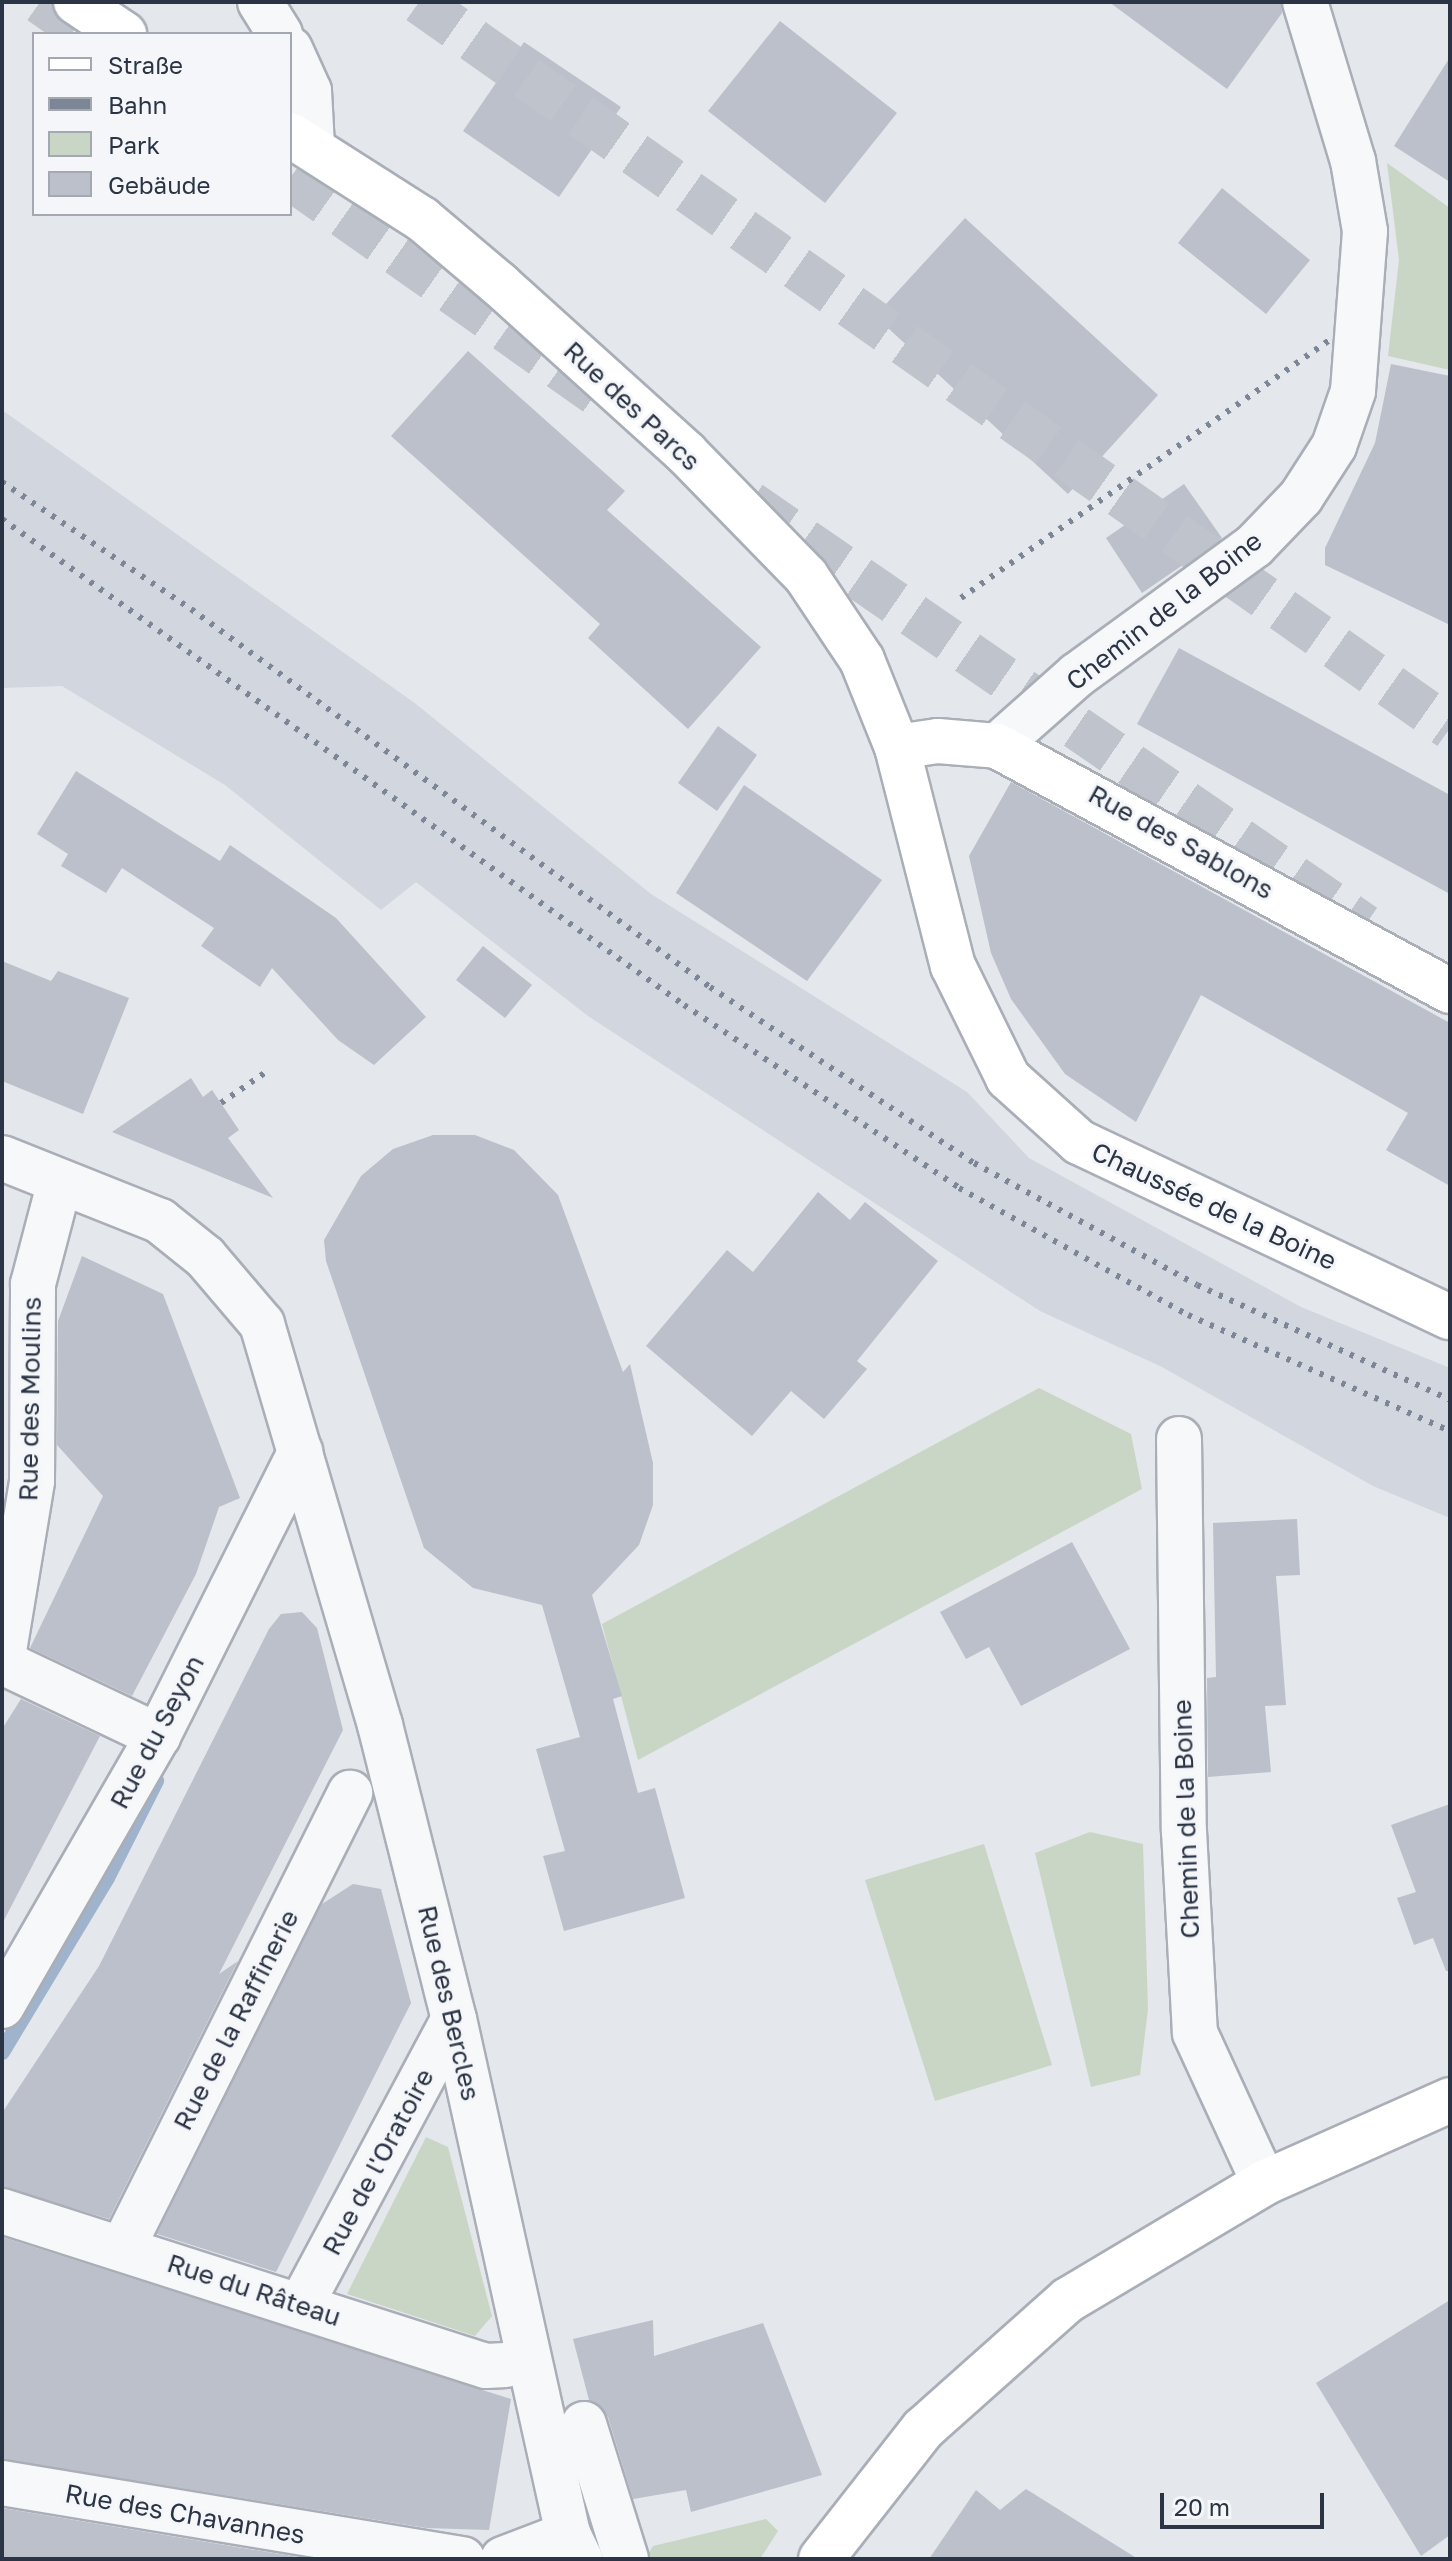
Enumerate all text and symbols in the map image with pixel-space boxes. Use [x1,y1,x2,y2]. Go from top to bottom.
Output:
legend [32,32,292,216]
text: Straße [108,50,183,79]
text: Bahn [108,90,167,119]
text: Park [108,130,160,159]
text: Gebäude [108,170,210,199]
street label: Rue des Parcs [557,335,707,477]
street label: Chemin de la Boine [1060,525,1268,697]
street label: Rue des Sablons [1083,778,1279,906]
street label: Chaussée de la Boine [1087,1136,1341,1276]
street label: Rue des Moulins [13,1296,47,1502]
street label: Rue du Seyon [103,1650,211,1814]
street label: Chemin de la Boine [1166,1699,1206,1939]
street label: Rue des Bercles [411,1902,487,2104]
street label: Rue de la Raffinerie [167,1905,305,2135]
street label: Rue de l'Oratoire [316,2064,440,2260]
street label: Rue du Râteau [163,2247,345,2333]
scale bar [1164,2477,1328,2527]
street label: Rue des Chavannes [63,2478,307,2550]
text: 20 m [1174,2492,1230,2521]

